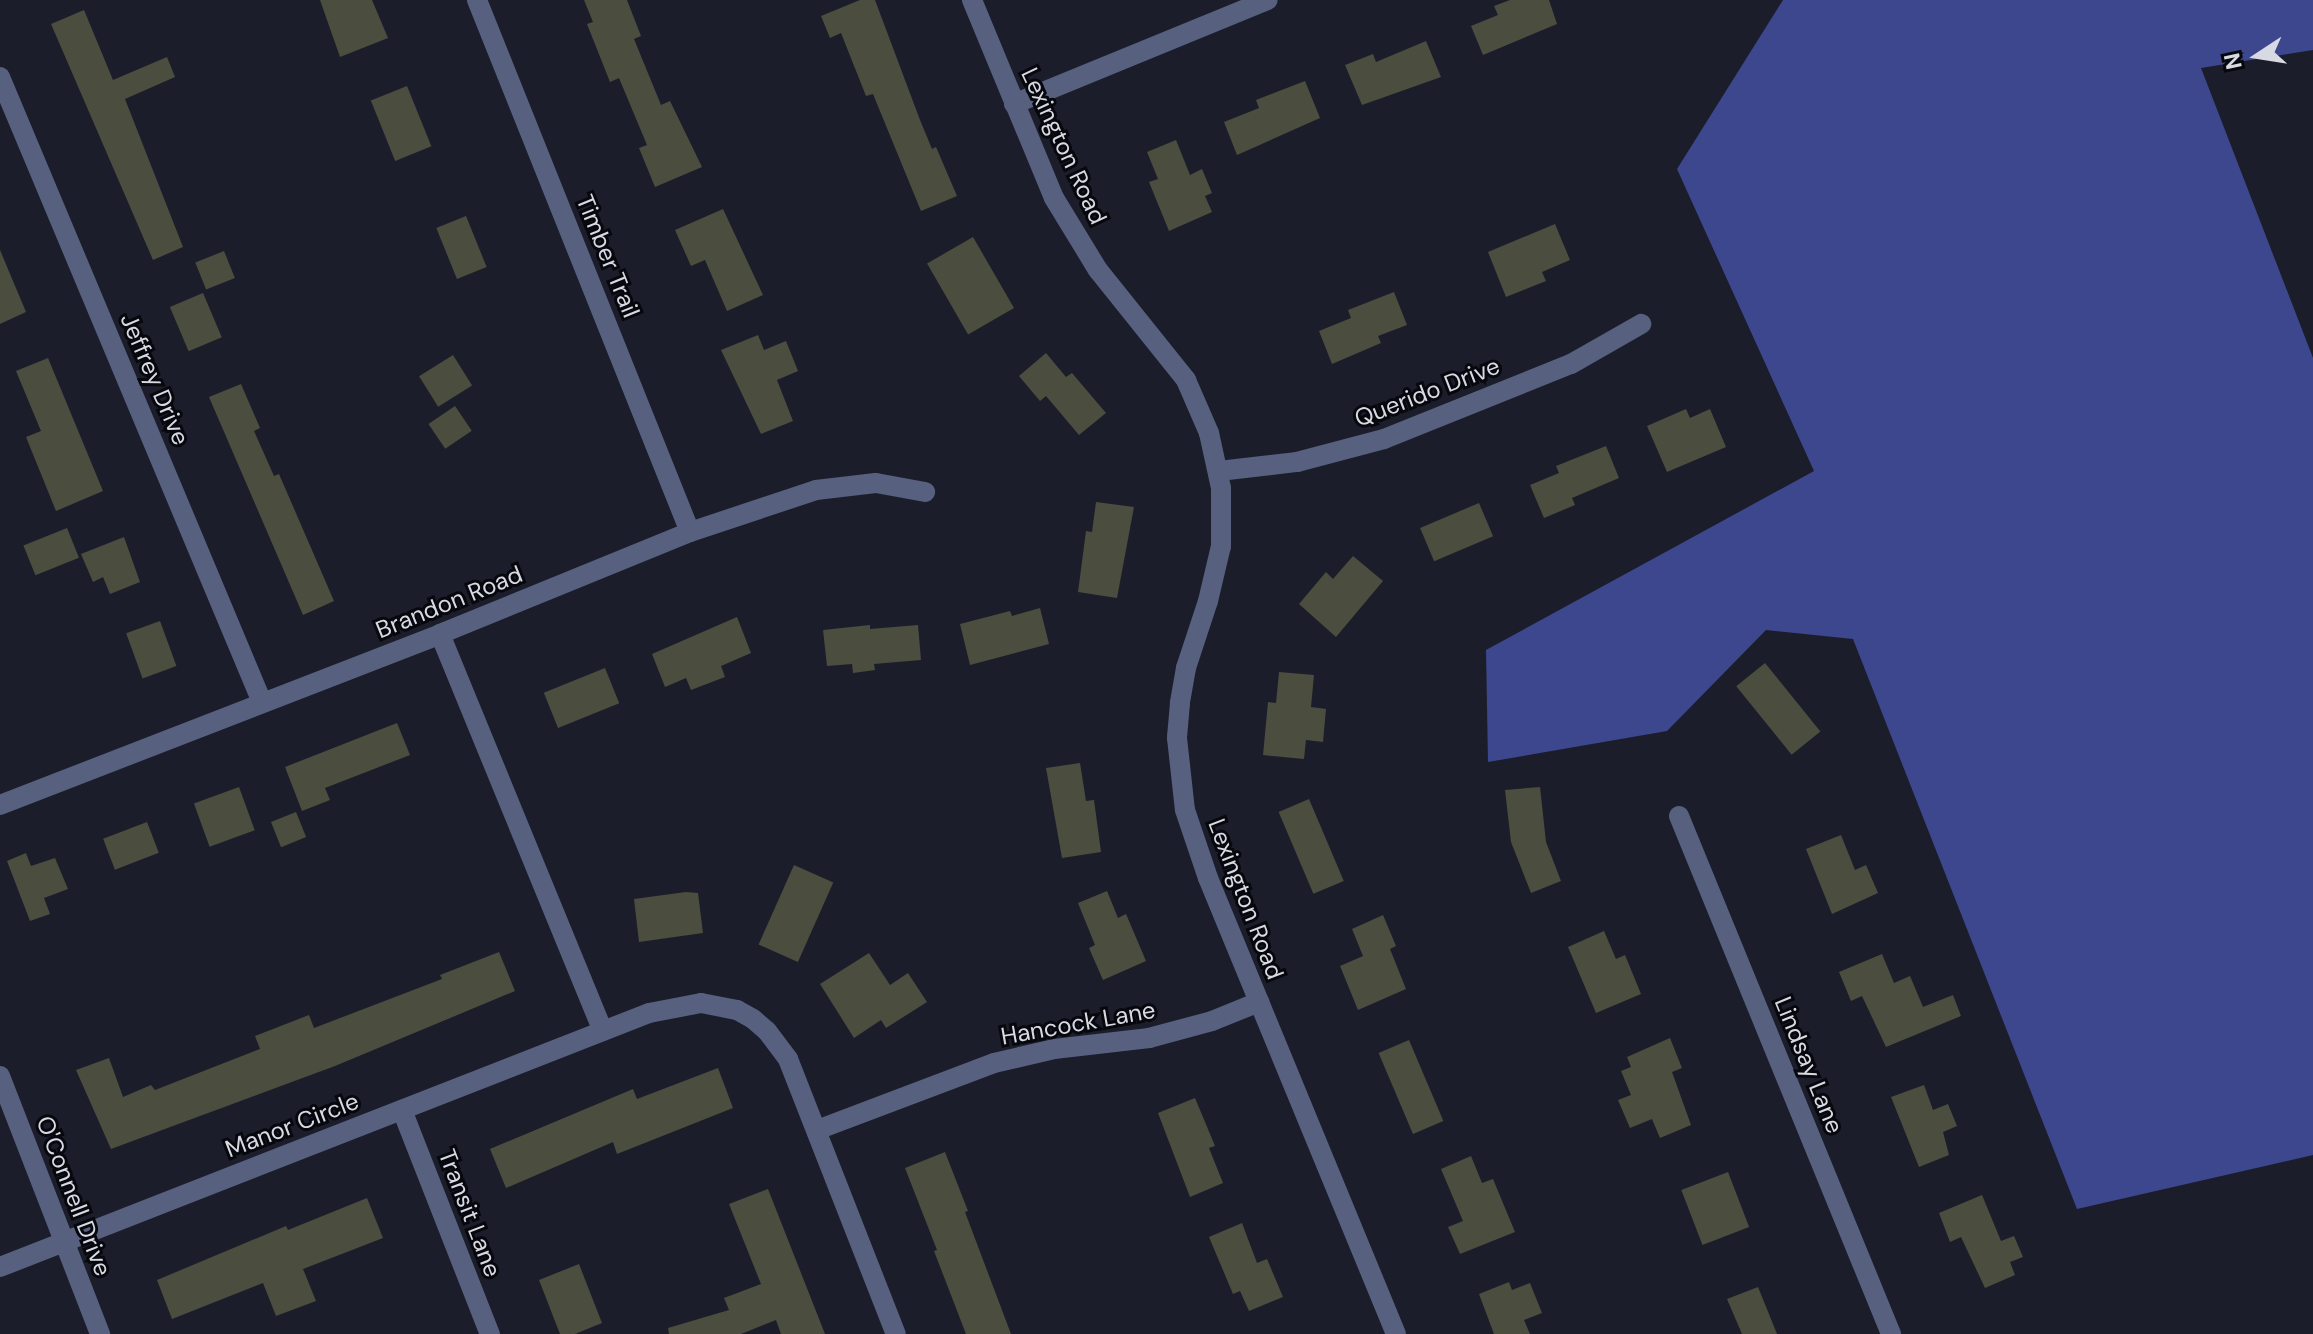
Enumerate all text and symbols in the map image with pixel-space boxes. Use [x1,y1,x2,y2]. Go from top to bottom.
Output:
north arrow [2217,16,2297,96]
text: N [2217,50,2249,72]
street label: Lexington Road [1015,63,1113,229]
street label: Timber Trail [570,190,646,322]
street label: Jeffrey Drive [114,309,196,449]
street label: Querido Drive [1350,351,1504,433]
street label: Brandon Road [372,560,526,644]
street label: Lexington Road [1202,815,1290,983]
street label: Lindsay Lane [1769,992,1849,1138]
street label: Hancock Lane [998,995,1158,1051]
street label: Manor Circle [221,1086,363,1164]
street label: O'Connell Drive [30,1112,118,1280]
street label: Transit Lane [432,1145,508,1281]

